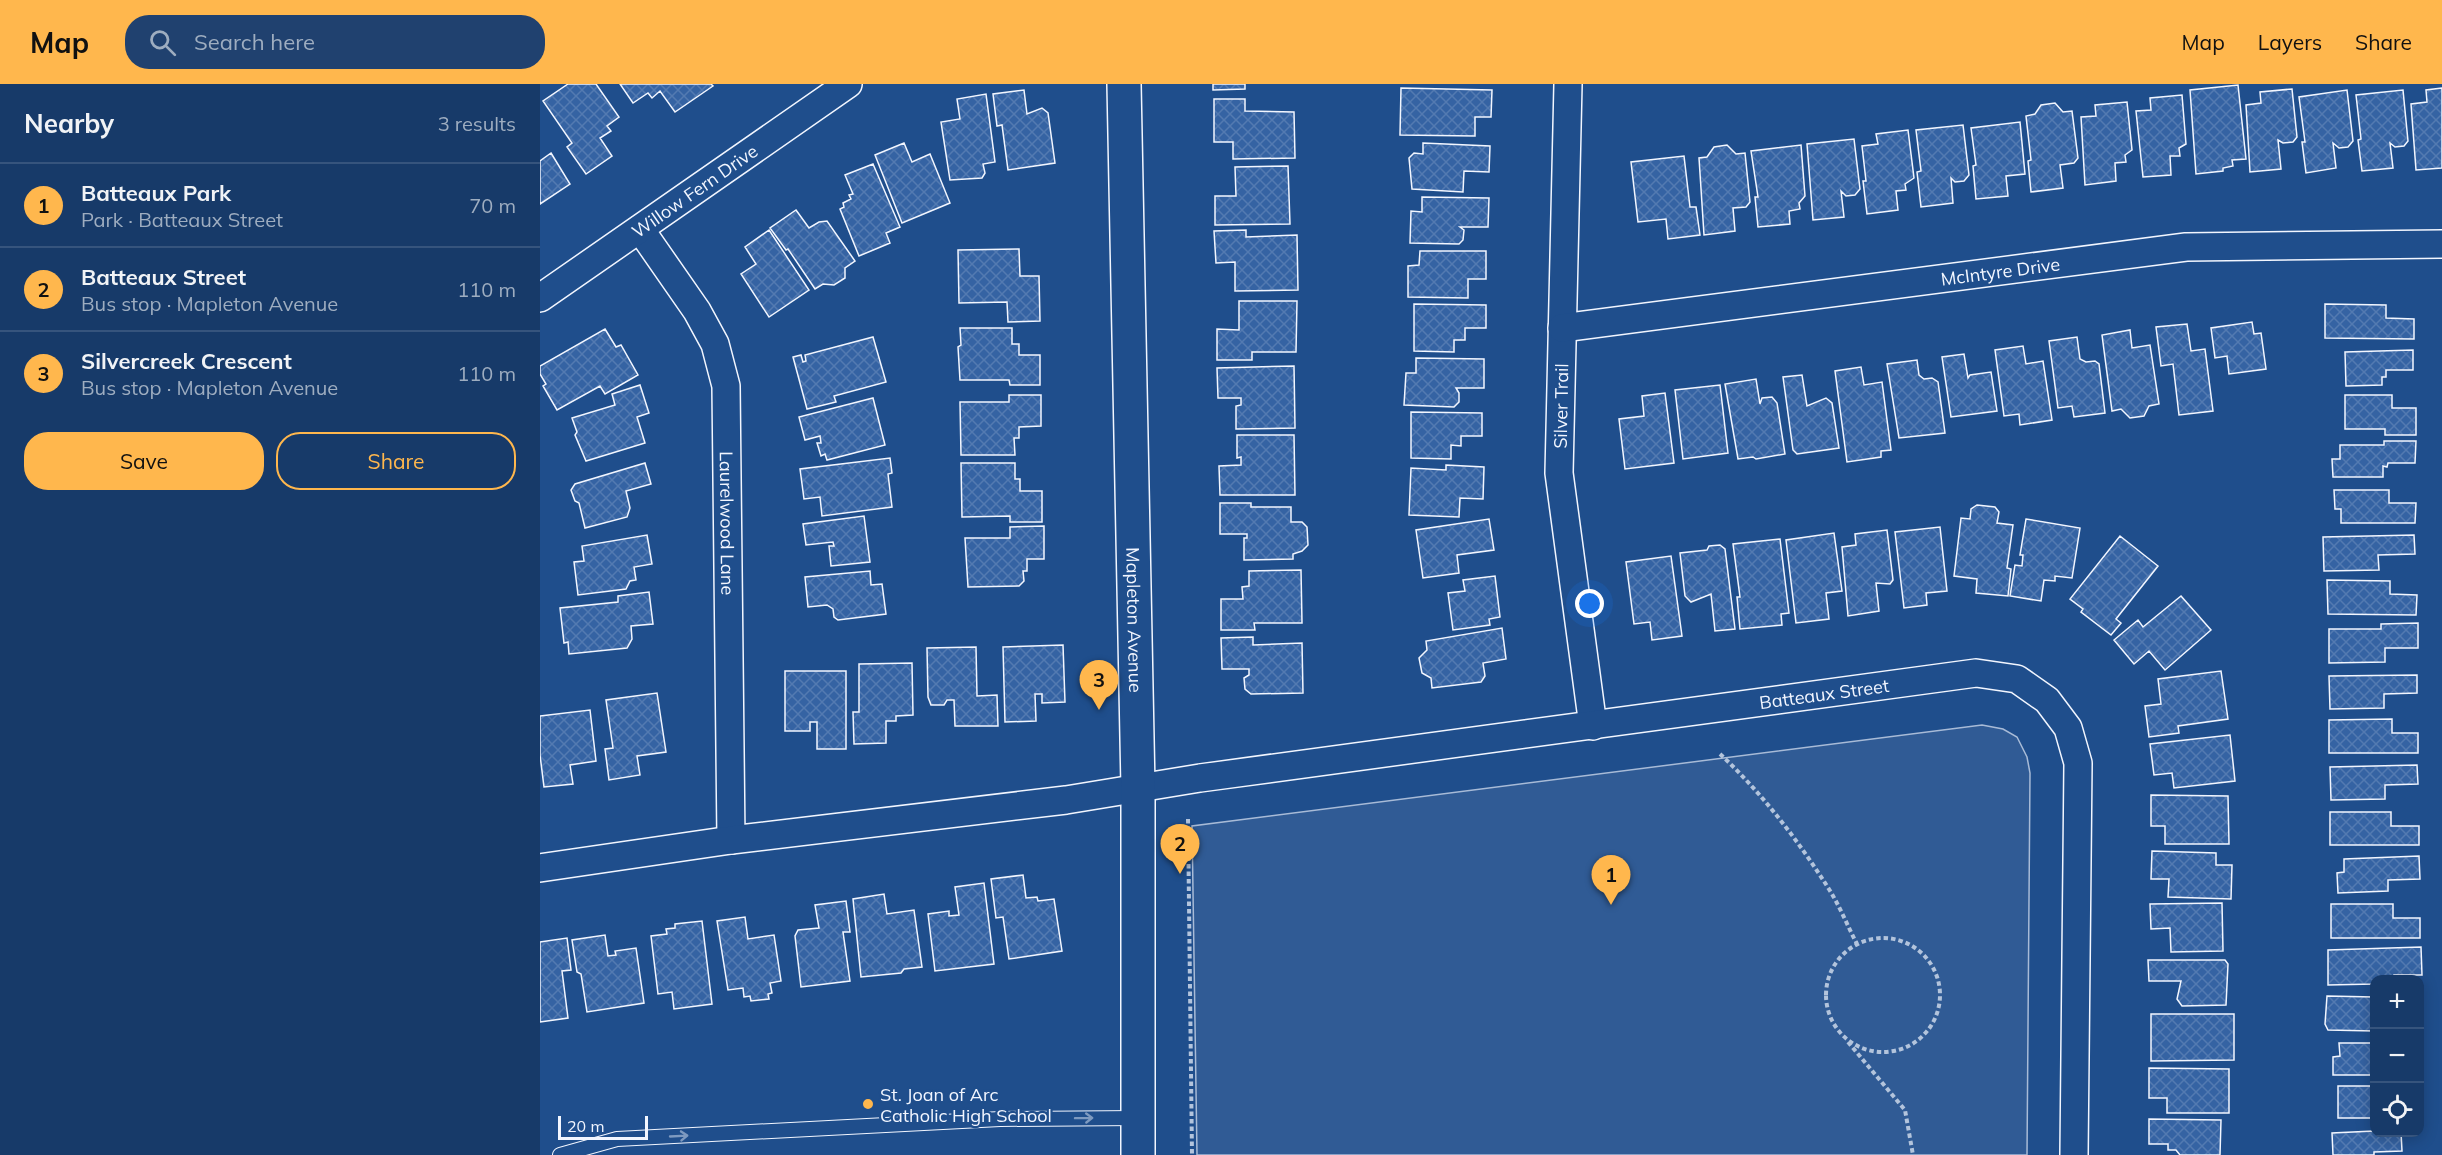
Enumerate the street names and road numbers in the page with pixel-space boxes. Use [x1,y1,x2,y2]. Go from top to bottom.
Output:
street label: Willow Fern Drive [627,139,762,242]
street label: McIntyre Drive [1939,252,2061,290]
street label: Silver Trail [1549,363,1573,449]
street label: Laurelwood Lane [715,451,740,595]
street label: Mapleton Avenue [1122,547,1148,693]
street label: Batteaux Street [1758,673,1890,714]

